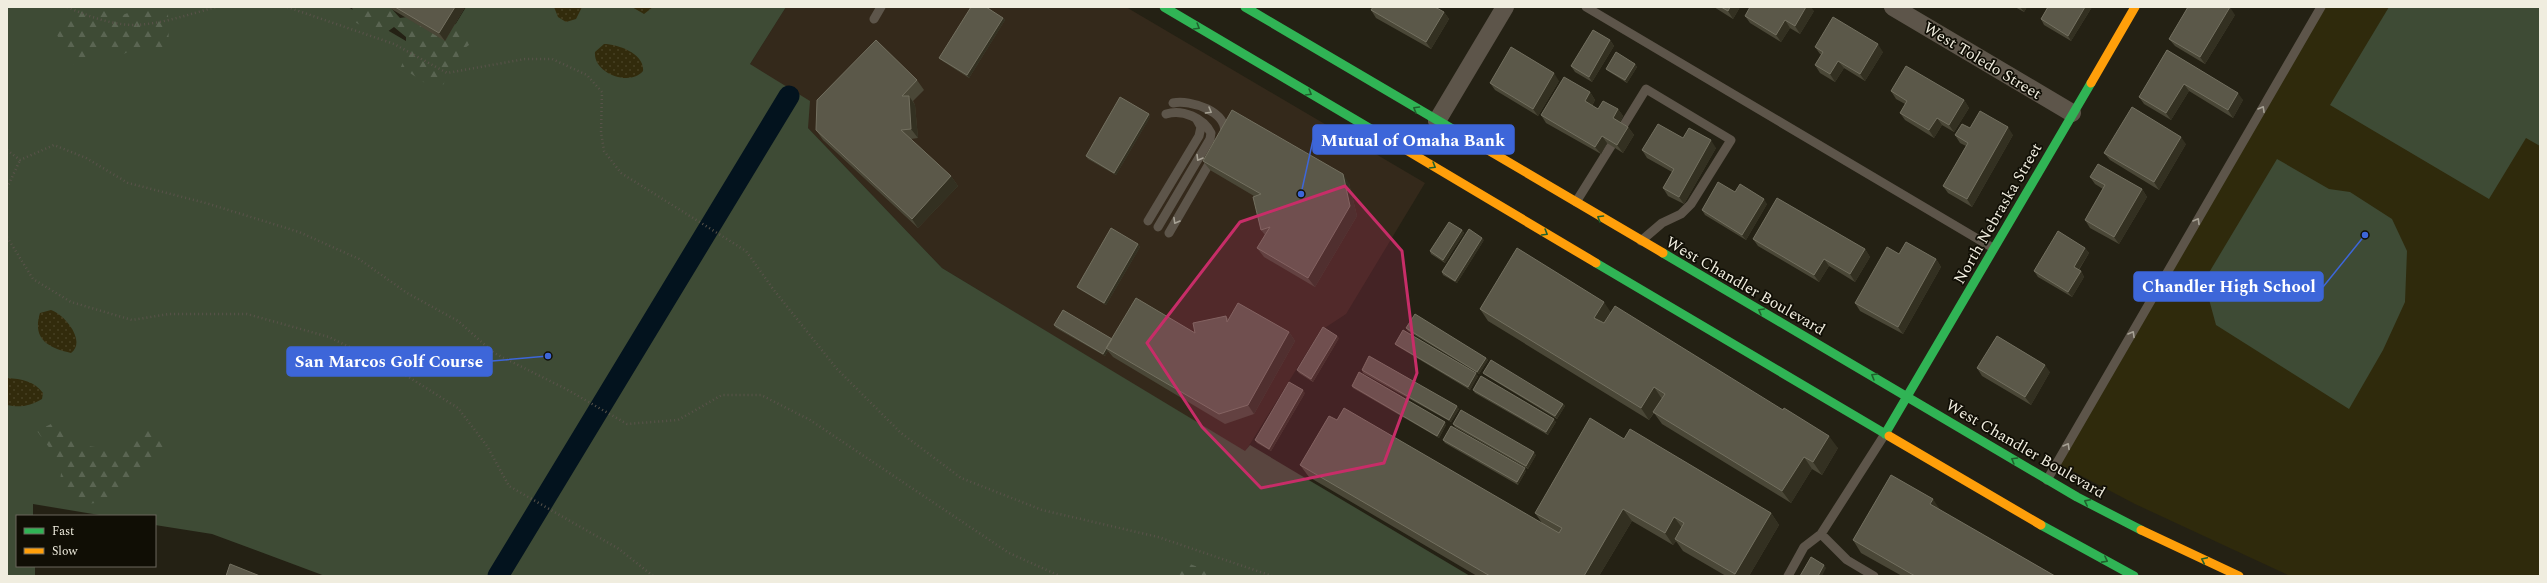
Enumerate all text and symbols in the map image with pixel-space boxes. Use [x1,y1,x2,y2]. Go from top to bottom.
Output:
street label: West Toledo Street [1919,16,2046,106]
one-way arrow [1193,22,1200,29]
one-way arrow [1305,89,1312,96]
one-way arrow [1413,106,1420,113]
one-way arrow [2258,106,2265,113]
one-way arrow [1205,107,1212,114]
callout: Mutual of Omaha Bank [1313,125,1514,154]
text: Mutual of Omaha Bank [1321,128,1506,154]
street label: North Nebraska Street [1947,138,2048,289]
one-way arrow [1197,154,1204,161]
one-way arrow [1429,162,1436,169]
one-way arrow [1597,216,1604,223]
one-way arrow [1173,217,1180,224]
one-way arrow [2193,218,2200,225]
one-way arrow [1541,228,1548,235]
street label: West Chandler Boulevard [1661,230,1830,341]
callout: Chandler High School [2134,272,2323,301]
text: Chandler High School [2142,274,2316,300]
one-way arrow [1758,309,1765,316]
one-way arrow [2128,331,2135,338]
callout: San Marcos Golf Course [287,347,492,376]
text: San Marcos Golf Course [295,349,483,375]
one-way arrow [1871,373,1878,380]
street label: West Chandler Boulevard [1941,393,2110,504]
one-way arrow [2063,443,2070,451]
one-way arrow [2011,457,2018,464]
one-way arrow [2084,500,2091,507]
legend [16,515,156,567]
text: Fast [52,522,74,541]
text: Slow [52,542,78,561]
one-way arrow [2100,556,2108,563]
one-way arrow [2200,557,2208,565]

